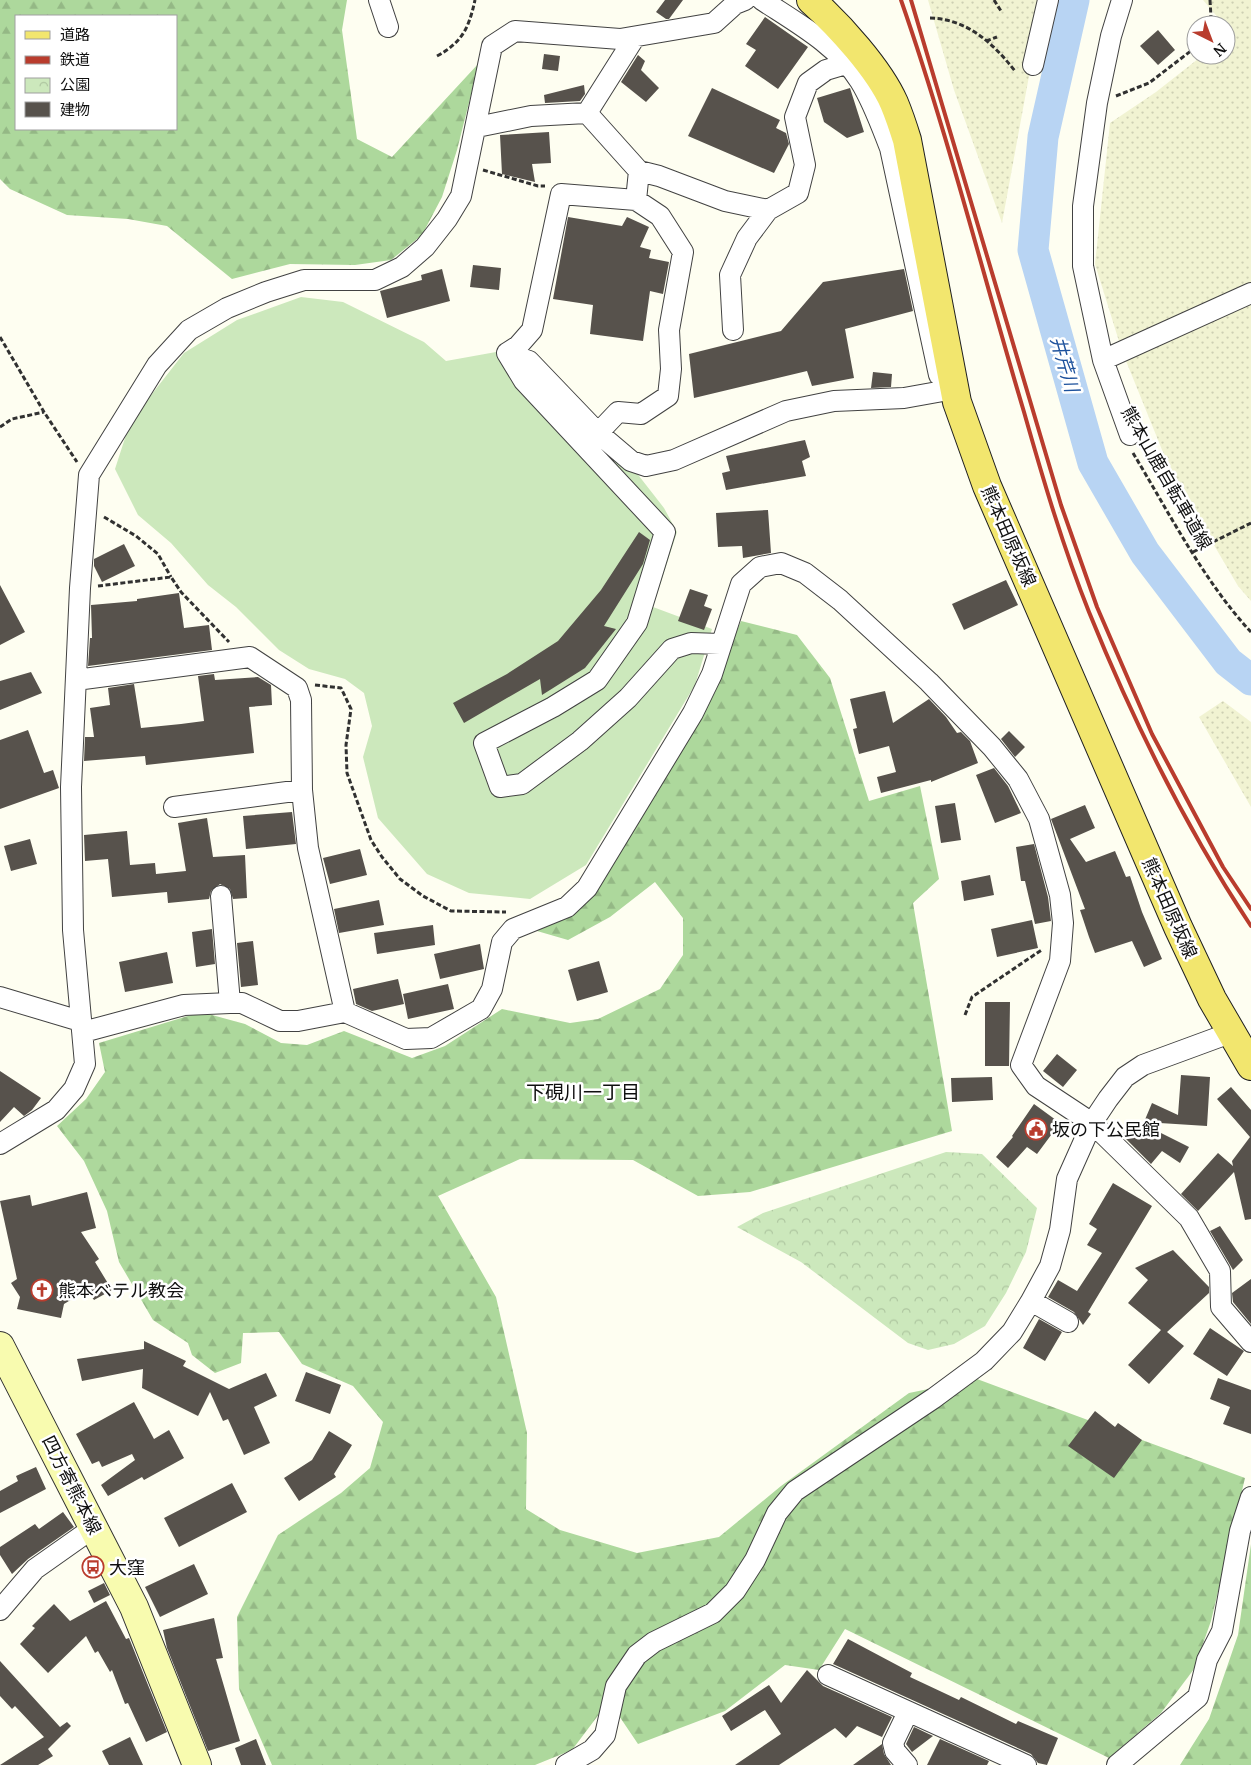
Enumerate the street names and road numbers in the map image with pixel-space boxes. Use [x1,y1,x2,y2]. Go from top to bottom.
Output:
street label: 熊本山鹿自転車道線 [1117,402,1217,554]
street label: 熊本田原坂線 [977,482,1041,590]
street label: 熊本田原坂線 [1138,854,1202,962]
street label: 四方寄熊本線 [37,1432,107,1538]

